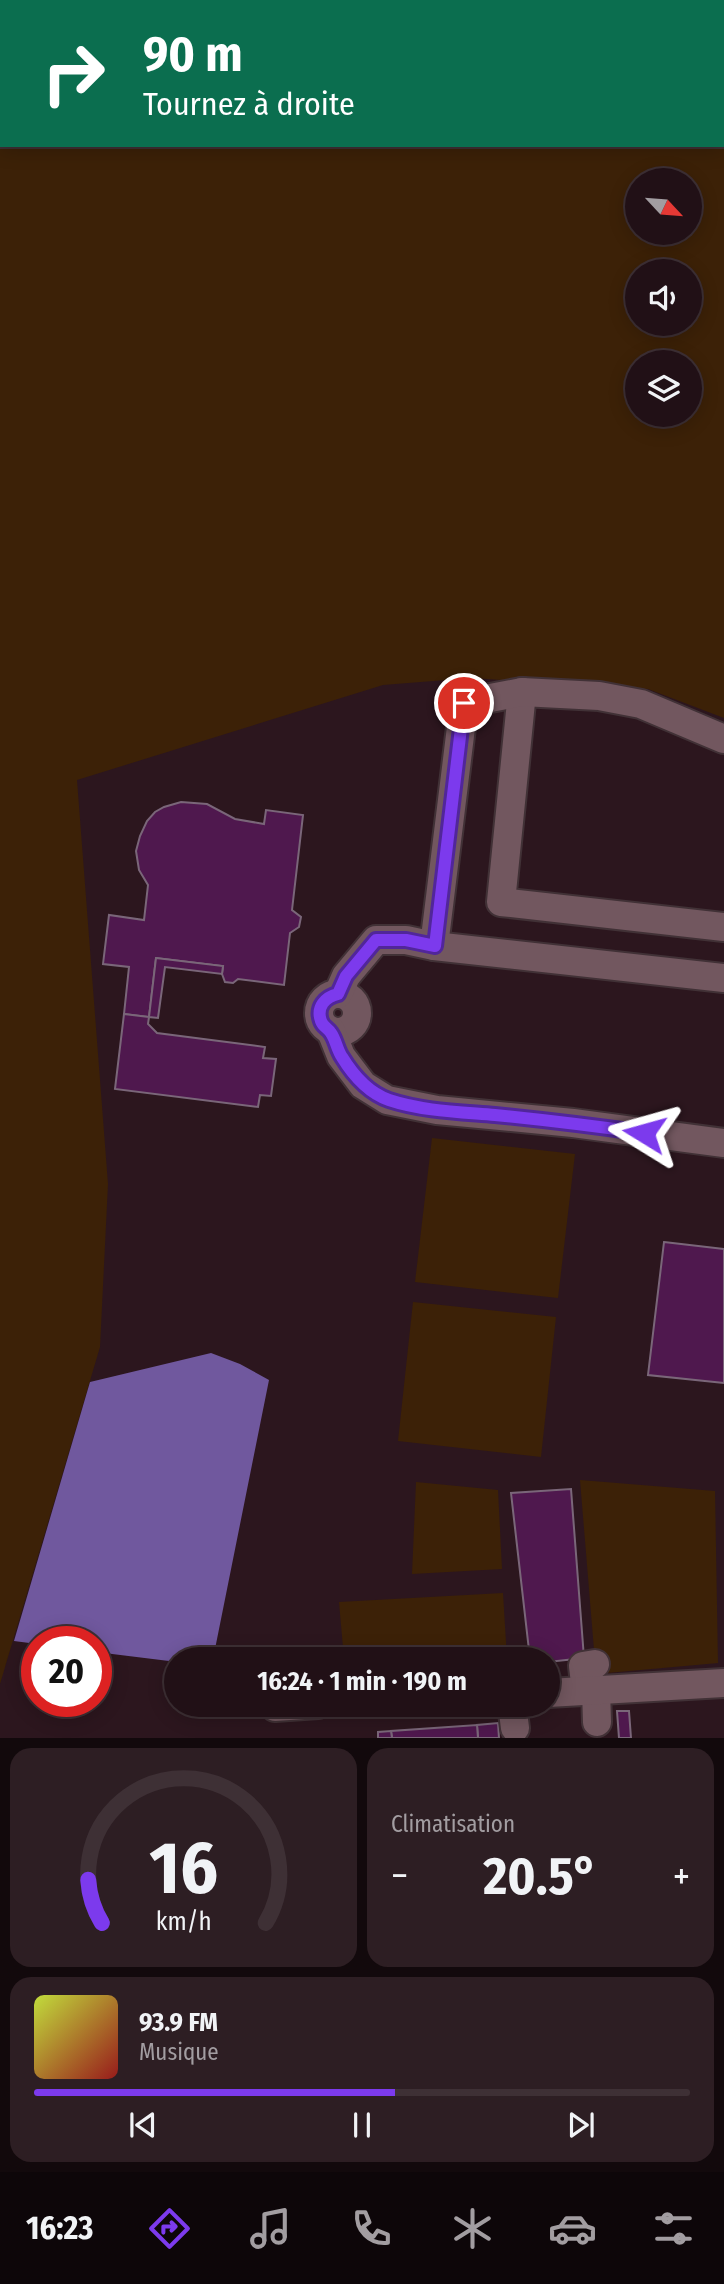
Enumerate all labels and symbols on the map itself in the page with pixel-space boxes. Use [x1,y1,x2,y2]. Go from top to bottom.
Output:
north arrow [625,168,702,245]
pin [434,673,494,733]
position arrow [607,1096,681,1170]
speed limit sign: 20 [21,1626,112,1717]

